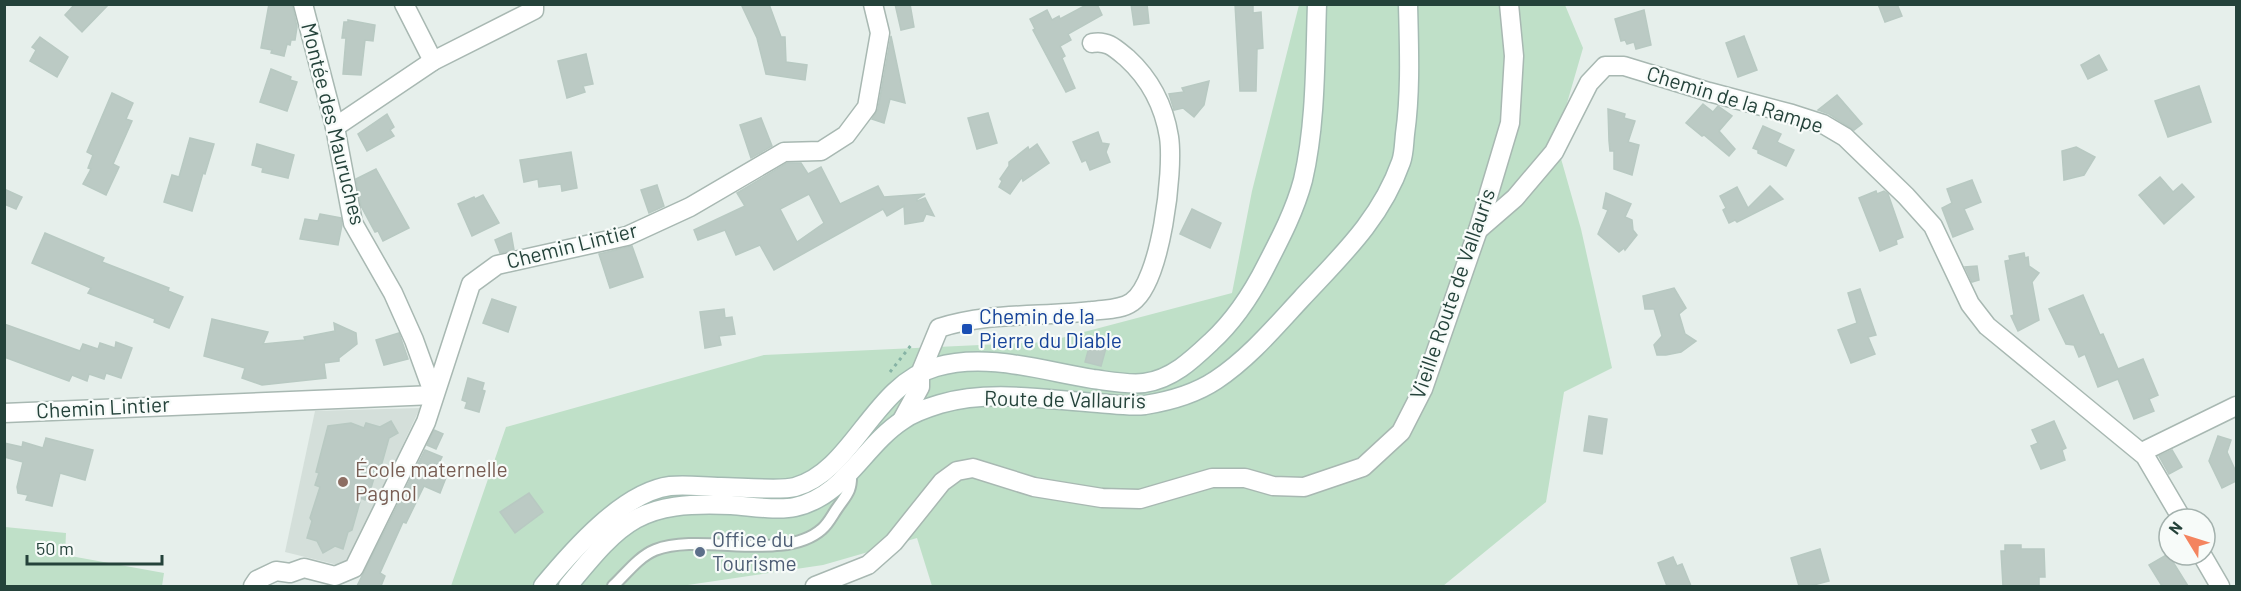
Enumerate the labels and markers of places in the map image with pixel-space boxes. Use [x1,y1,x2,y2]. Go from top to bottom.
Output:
place label: Chemin de la Pierre du Diable [979,303,1122,352]
marker: Chemin de la Pierre du Diable [960,322,974,336]
place label: École maternelle Pagnol [355,456,508,505]
marker: École maternelle Pagnol [336,475,350,489]
place label: Office du Tourisme [712,526,797,575]
marker: Office du Tourisme [693,545,707,559]

